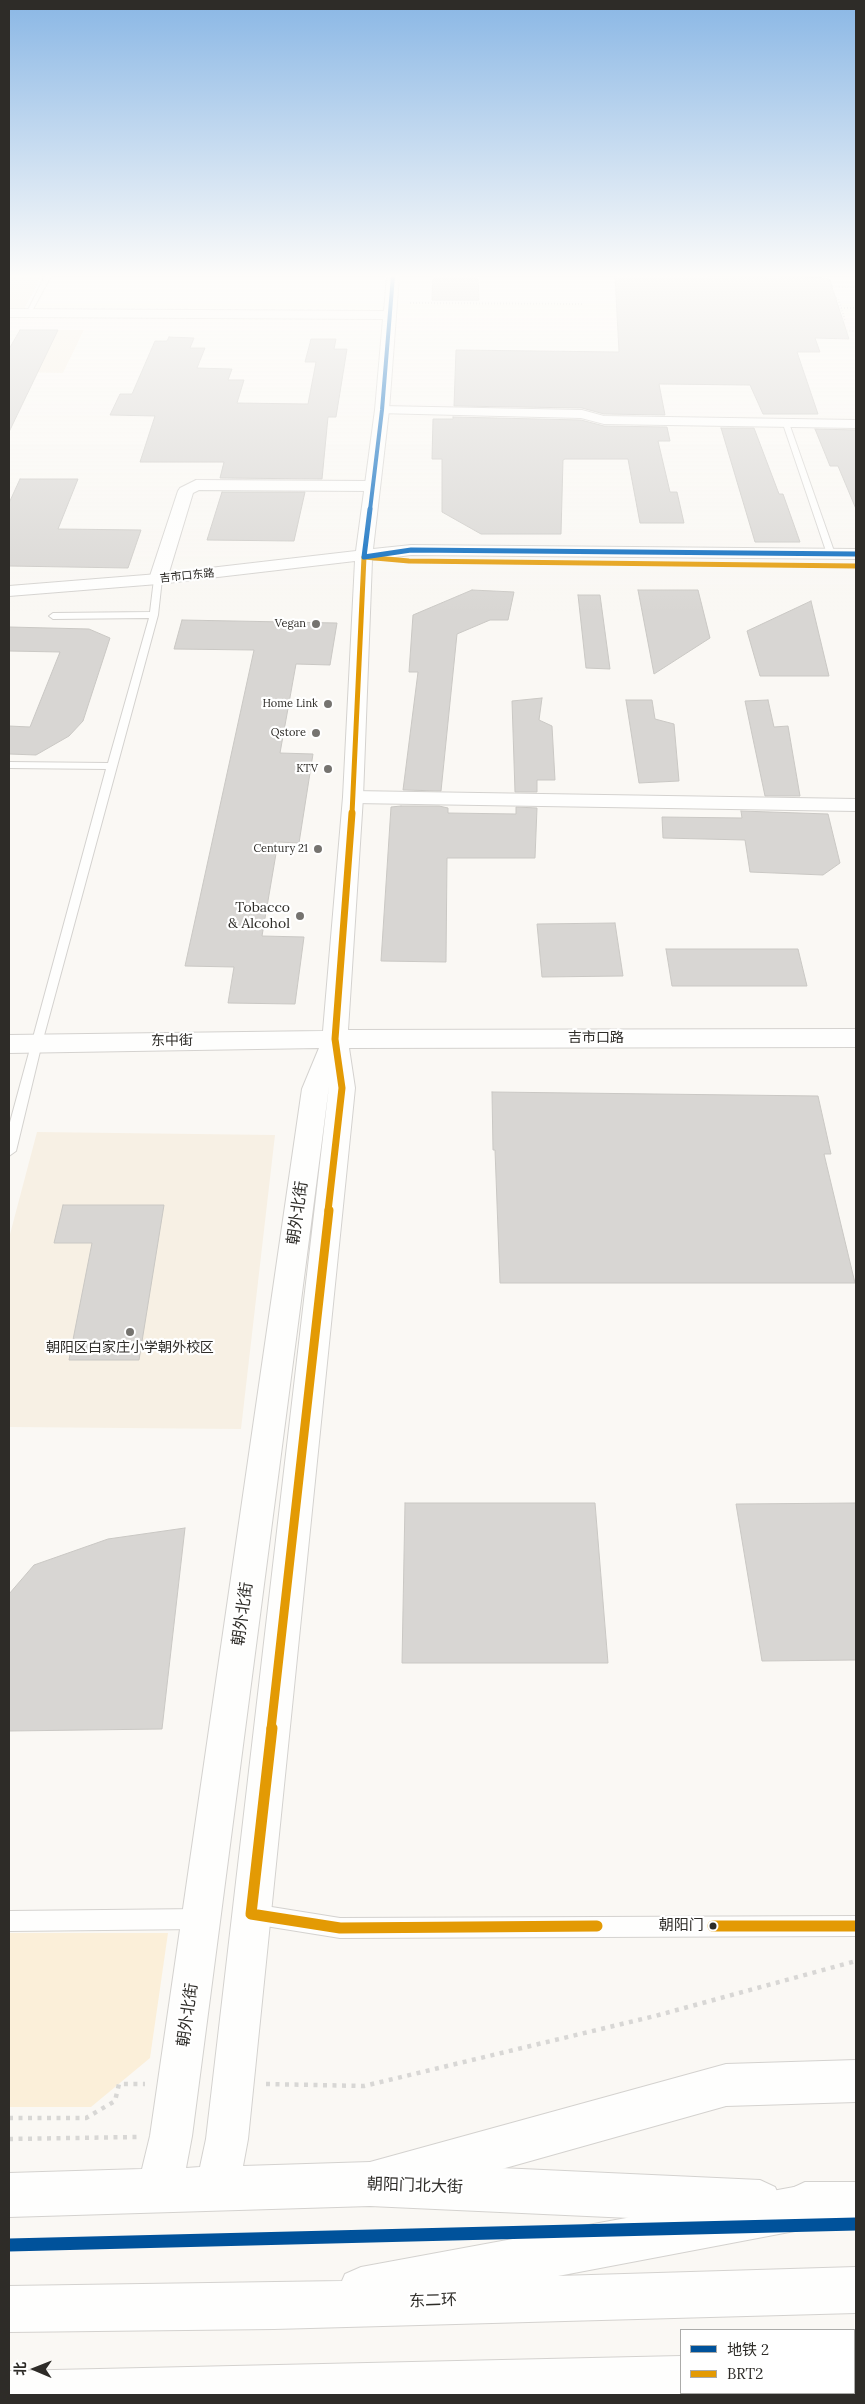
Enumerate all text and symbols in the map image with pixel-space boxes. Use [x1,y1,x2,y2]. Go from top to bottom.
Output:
street label: 吉市口东路 [159,567,215,585]
place label: Vegan [275,617,306,631]
marker: Vegan [310,618,322,630]
place label: Home Link [263,697,318,711]
marker: Home Link [322,698,334,710]
place label: Qstore [271,726,306,740]
marker: Qstore [310,727,322,739]
place label: KTV [296,762,318,776]
marker: KTV [322,763,334,775]
place label: Century 21 [253,842,308,856]
marker: Century 21 [312,843,324,855]
place label: Tobacco & Alcohol [228,900,290,932]
marker: Tobacco & Alcohol [294,910,306,922]
street label: 吉市口路 [568,1030,624,1046]
street label: 东中街 [151,1032,193,1050]
street label: 朝外北街 [284,1180,312,1246]
marker: 朝阳区白家庄小学朝外校区 [124,1326,136,1338]
place label: 朝阳区白家庄小学朝外校区 [46,1340,214,1356]
street label: 朝外北街 [229,1581,257,1647]
place label: 朝阳门 [659,1917,704,1935]
marker: 朝阳门 [708,1921,718,1931]
street label: 朝外北街 [174,1982,202,2048]
street label: 朝阳门北大街 [367,2175,463,2197]
street label: 东二环 [409,2291,457,2311]
legend [680,2329,855,2394]
text: 地铁 2 [727,2340,769,2359]
north arrow [10,2344,60,2394]
text: 北 [11,2362,29,2376]
text: BRT2 [727,2364,763,2383]

